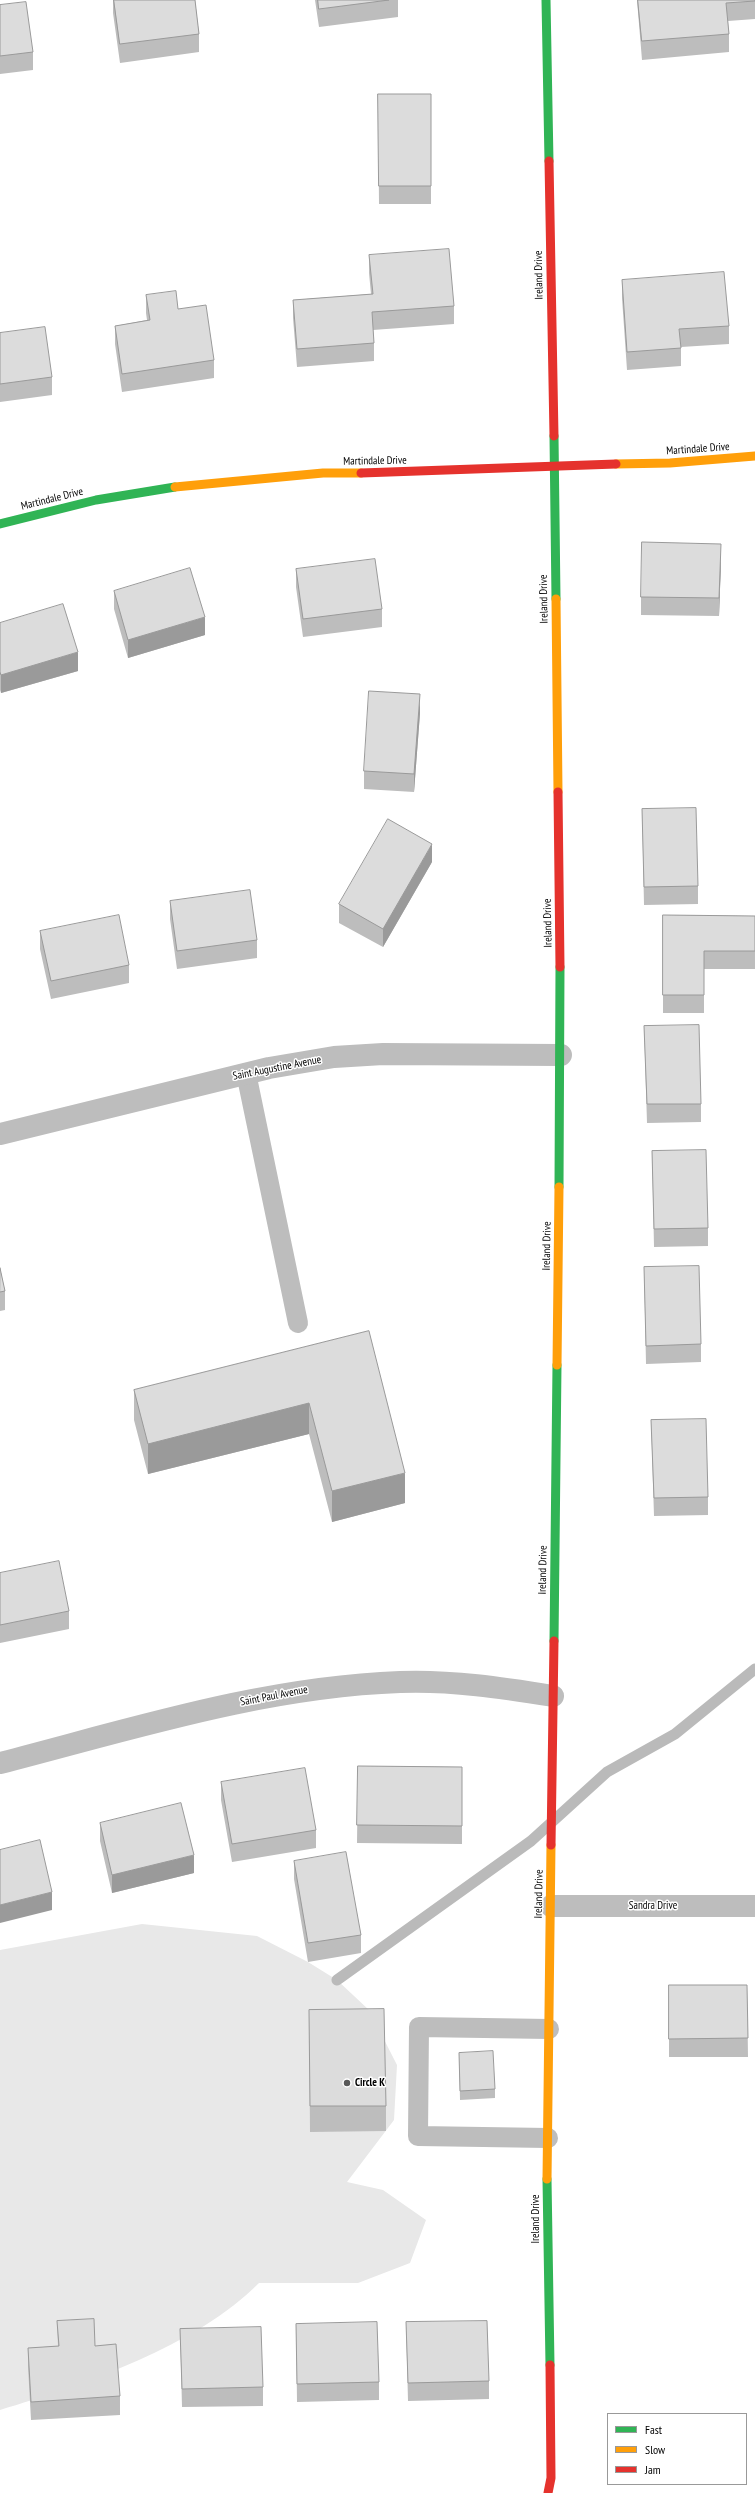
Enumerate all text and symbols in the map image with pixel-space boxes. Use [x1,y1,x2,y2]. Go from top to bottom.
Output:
street label: Ireland Drive [532,250,546,300]
street label: Martindale Drive [666,440,730,458]
street label: Martindale Drive [343,454,407,468]
street label: Martindale Drive [20,485,84,513]
street label: Ireland Drive [537,574,551,624]
street label: Ireland Drive [541,898,555,948]
street label: Saint Augustine Avenue [232,1053,322,1083]
street label: Ireland Drive [540,1221,554,1271]
street label: Ireland Drive [536,1545,550,1595]
street label: Saint Paul Avenue [239,1683,309,1709]
street label: Ireland Drive [532,1869,546,1919]
street label: Sandra Drive [629,1899,677,1913]
place label: Circle K [355,2076,385,2090]
marker: Circle K [342,2078,352,2088]
street label: Ireland Drive [529,2195,543,2243]
legend [607,2413,747,2485]
text: Fast [645,2422,662,2437]
text: Slow [645,2442,665,2457]
text: Jam [645,2462,661,2477]

